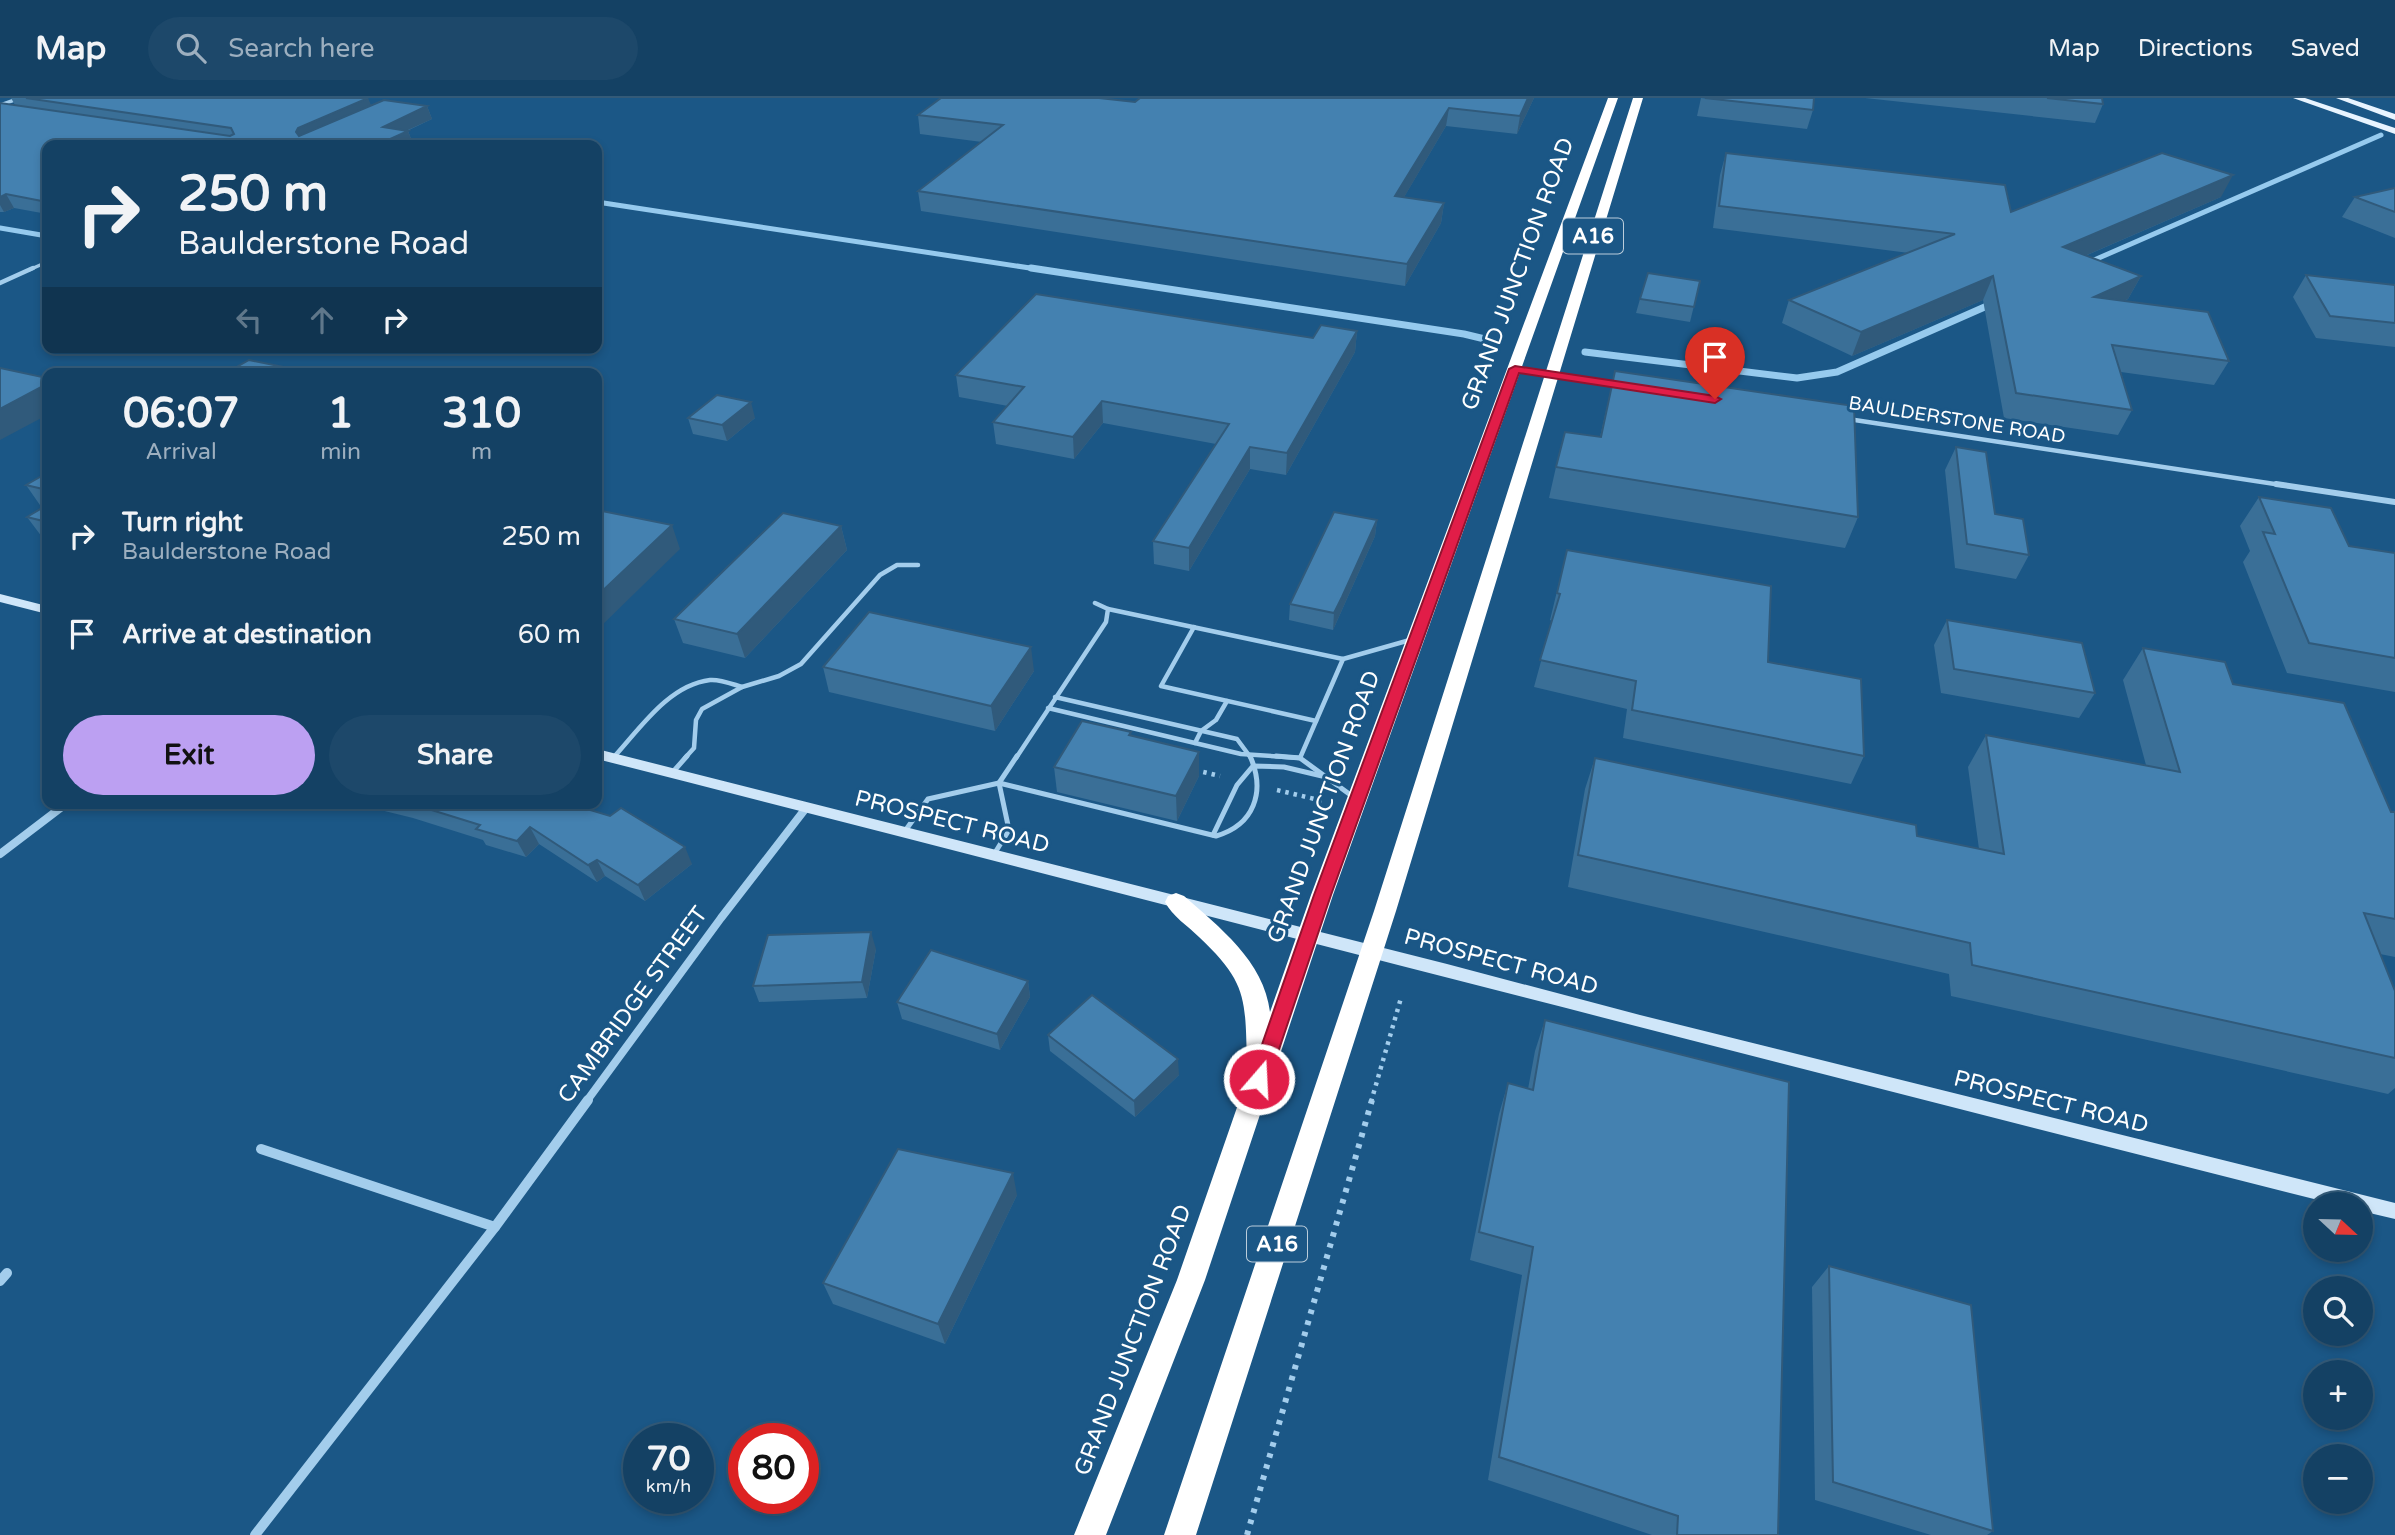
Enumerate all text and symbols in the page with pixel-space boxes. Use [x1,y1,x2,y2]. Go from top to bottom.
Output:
search box [148,17,638,80]
text: Map [35,29,106,68]
icon: search [172,29,210,67]
text: Search here [228,33,374,64]
text: Map [2048,34,2100,63]
text: Directions [2138,34,2253,63]
text: Saved [2291,34,2360,63]
street label: GRAND JUNCTION ROAD [1456,134,1580,414]
text: 250 m [178,165,328,224]
icon: right [63,168,154,259]
road number: A16 [1563,218,1623,254]
text: Baulderstone Road [178,225,469,263]
icon: left [230,301,268,339]
icon: ahead [303,301,341,339]
icon: right [376,301,414,339]
pin [1685,327,1745,399]
icon: arrive [1696,338,1734,376]
text: 06:07 [123,388,239,439]
text: 1 [327,388,354,439]
text: 310 [442,388,521,439]
street label: BAULDERSTONE ROAD [1847,392,2067,448]
text: Arrival [146,438,217,466]
text: min [320,438,361,466]
text: m [471,438,492,466]
text: Turn right [122,507,243,538]
icon: right [63,517,101,555]
text: 250 m [501,521,581,552]
text: Baulderstone Road [122,538,331,566]
icon: arrive [63,615,101,653]
text: Arrive at destination [122,619,372,650]
text: 60 m [518,619,581,650]
street label: GRAND JUNCTION ROAD [1262,667,1386,947]
button: Exit [63,715,315,795]
button: Share [329,715,581,795]
street label: PROSPECT ROAD [852,784,1052,860]
street label: CAMBRIDGE STREET [552,901,714,1109]
street label: PROSPECT ROAD [1401,923,1601,1001]
position arrow [1222,1042,1296,1116]
street label: PROSPECT ROAD [1951,1064,2151,1140]
north arrow [2303,1192,2373,1262]
map controls [2303,1192,2373,1514]
street label: GRAND JUNCTION ROAD [1068,1200,1198,1480]
road number: A16 [1247,1226,1307,1262]
button: search [2303,1276,2373,1346]
button: + [2303,1360,2373,1430]
speed limit sign: 80 [728,1423,819,1514]
text: 70 [647,1438,690,1480]
button: − [2303,1444,2373,1514]
text: km/h [646,1475,691,1497]

